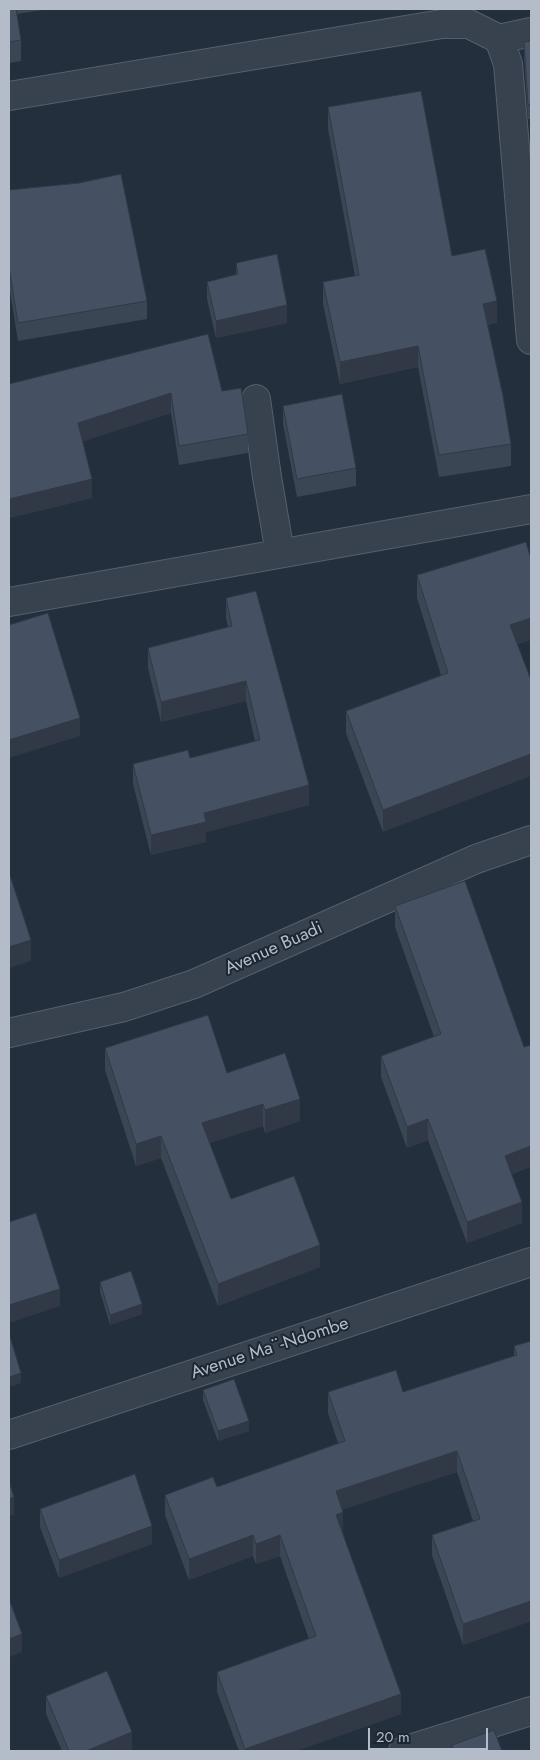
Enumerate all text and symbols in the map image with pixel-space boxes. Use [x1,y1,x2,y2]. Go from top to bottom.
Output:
street label: Avenue Buadi [222,918,326,980]
street label: Avenue Ma¨-Ndombe [188,1313,352,1385]
scale bar [370,1718,490,1750]
text: 20 m [376,1726,410,1748]

